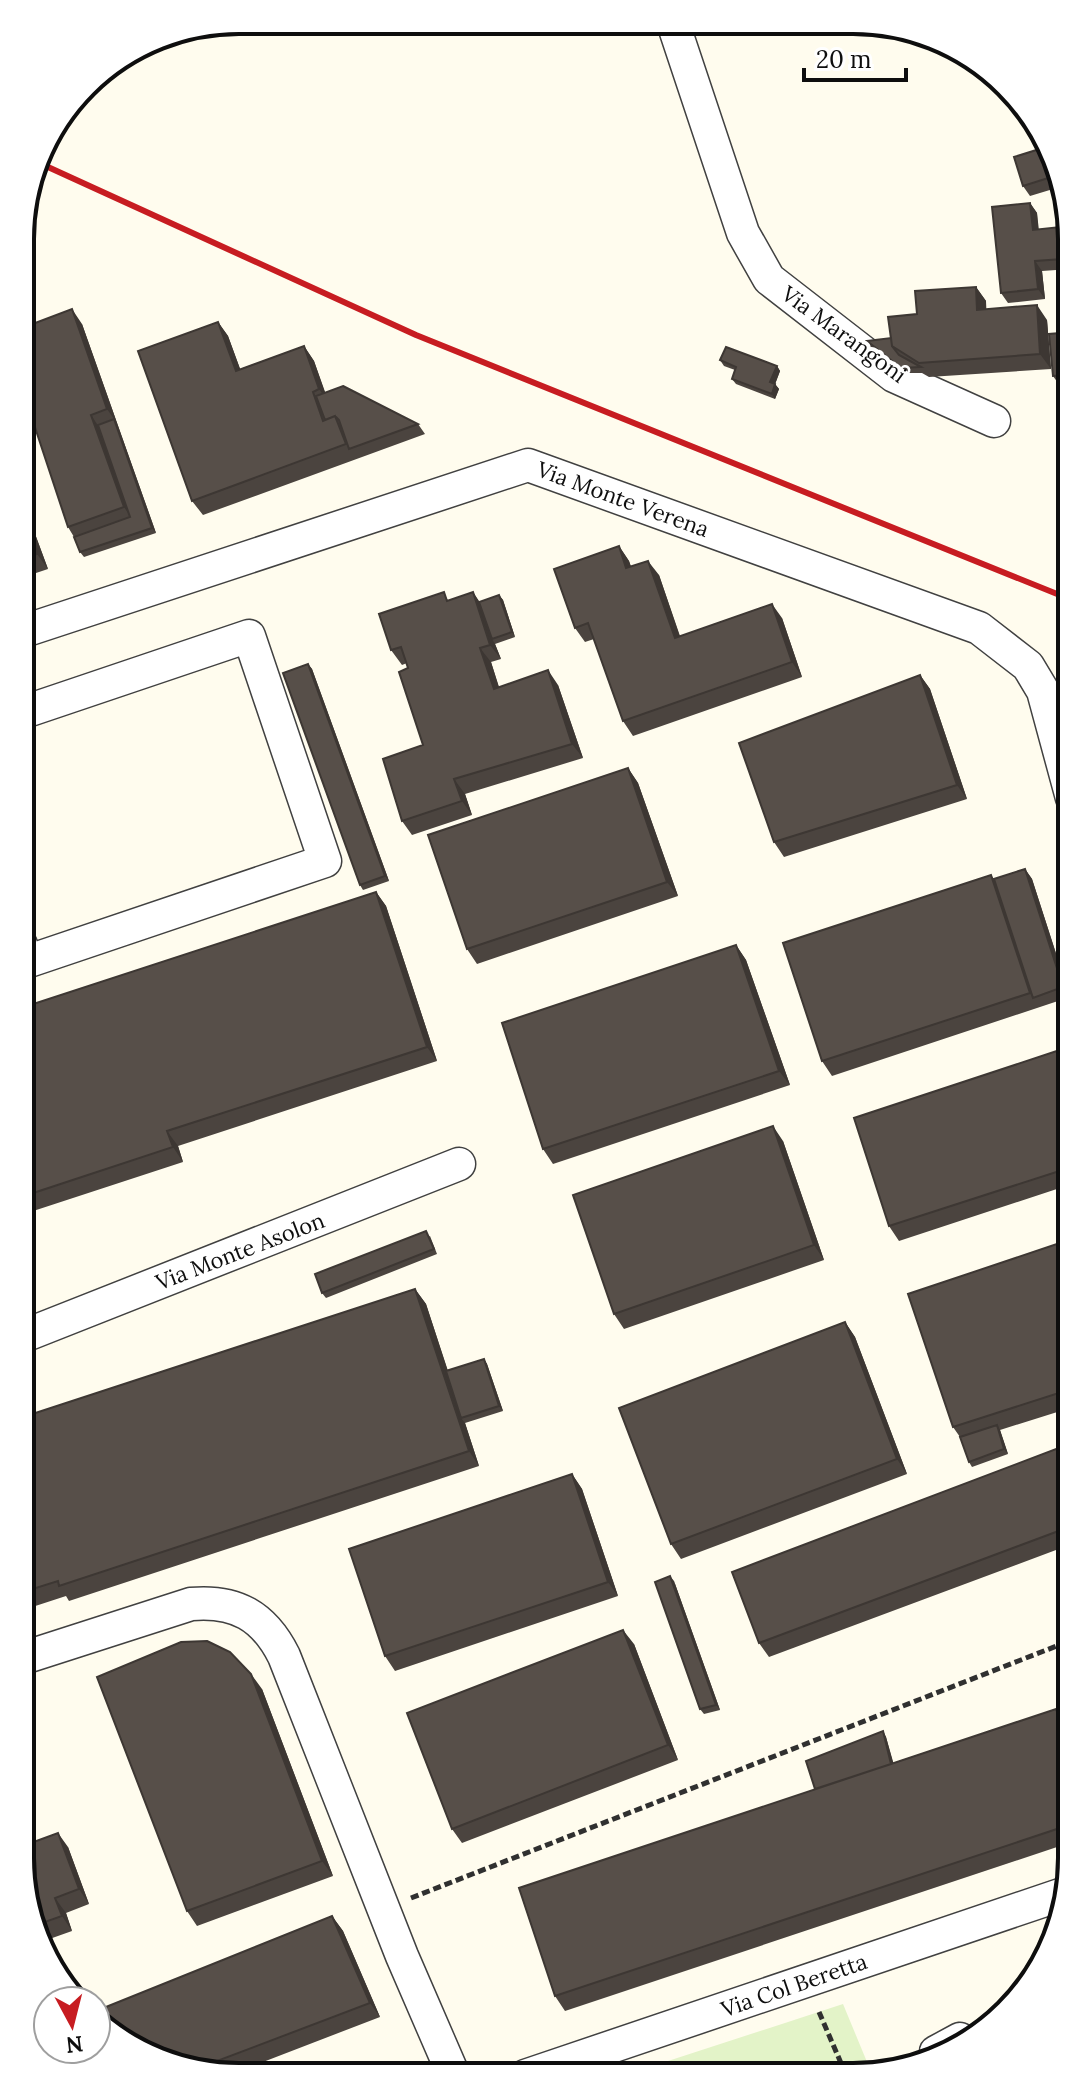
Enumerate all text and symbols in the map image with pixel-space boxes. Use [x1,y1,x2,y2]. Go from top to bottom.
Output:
scale bar [804,32,906,82]
text: 20 m [816,44,872,75]
street label: Via Marangoni [775,279,912,389]
street label: Via Monte Verena [532,455,713,543]
street label: Via Monte Asolon [151,1206,328,1296]
street label: Via Col Beretta [716,1947,871,2023]
north arrow [32,1985,112,2065]
text: N [64,2030,85,2060]

